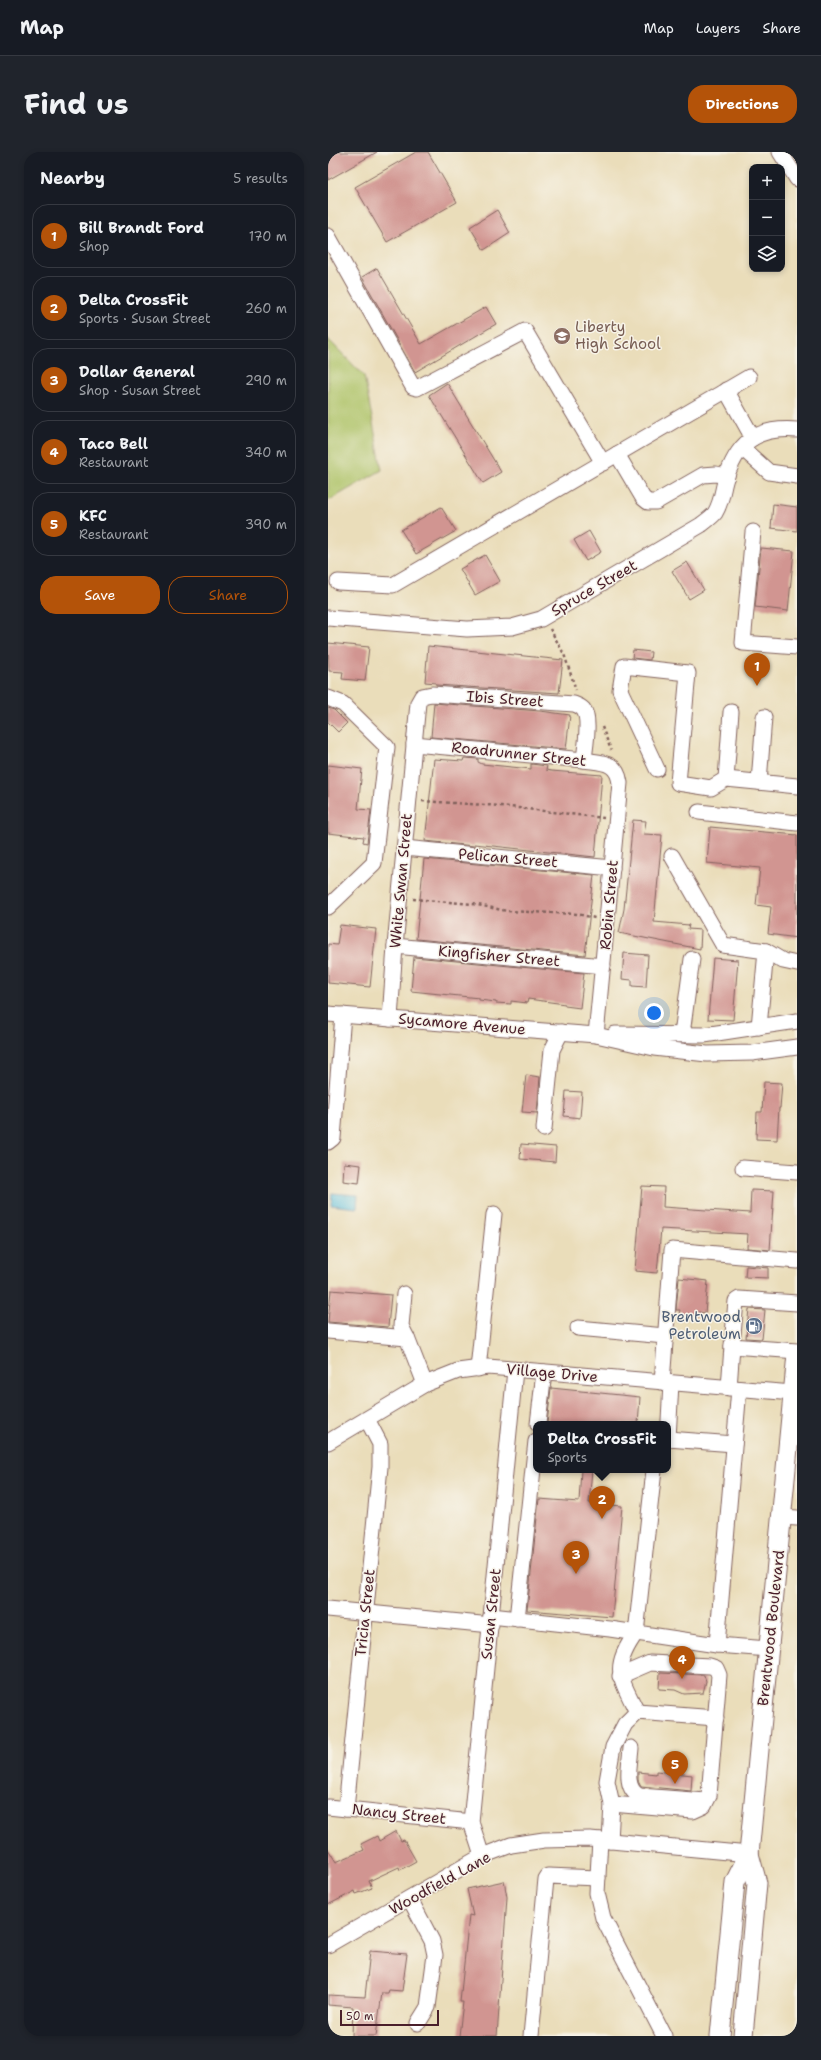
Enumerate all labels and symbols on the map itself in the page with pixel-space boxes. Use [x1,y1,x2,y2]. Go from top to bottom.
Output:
place label: Liberty High School [575,317,661,354]
school or university icon: Liberty High School [552,326,572,346]
street label: Spruce Street [547,555,641,621]
pin: 1 [744,653,770,686]
street label: Ibis Street [466,686,544,712]
street label: Roadrunner Street [451,737,587,771]
street label: White Swan Street [385,813,417,949]
street label: Pelican Street [457,844,559,872]
street label: Robin Street [595,859,623,951]
street label: Kingfisher Street [437,941,561,971]
your location [644,1003,664,1023]
street label: Sycamore Avenue [398,1008,526,1040]
place label: Brentwood Petroleum [662,1307,741,1344]
fuel station icon: Brentwood Petroleum [744,1316,764,1336]
street label: Village Drive [505,1359,599,1387]
pin: 2 [589,1486,615,1519]
pin: 3 [563,1541,589,1574]
street label: Brentwood Boulevard [753,1549,789,1707]
street label: Tricia Street [350,1568,380,1658]
street label: Susan Street [476,1568,506,1660]
pin: 4 [669,1646,695,1679]
pin: 5 [662,1751,688,1784]
street label: Nancy Street [351,1799,447,1829]
street label: Woodfield Lane [386,1847,494,1919]
scale bar [340,2008,439,2027]

